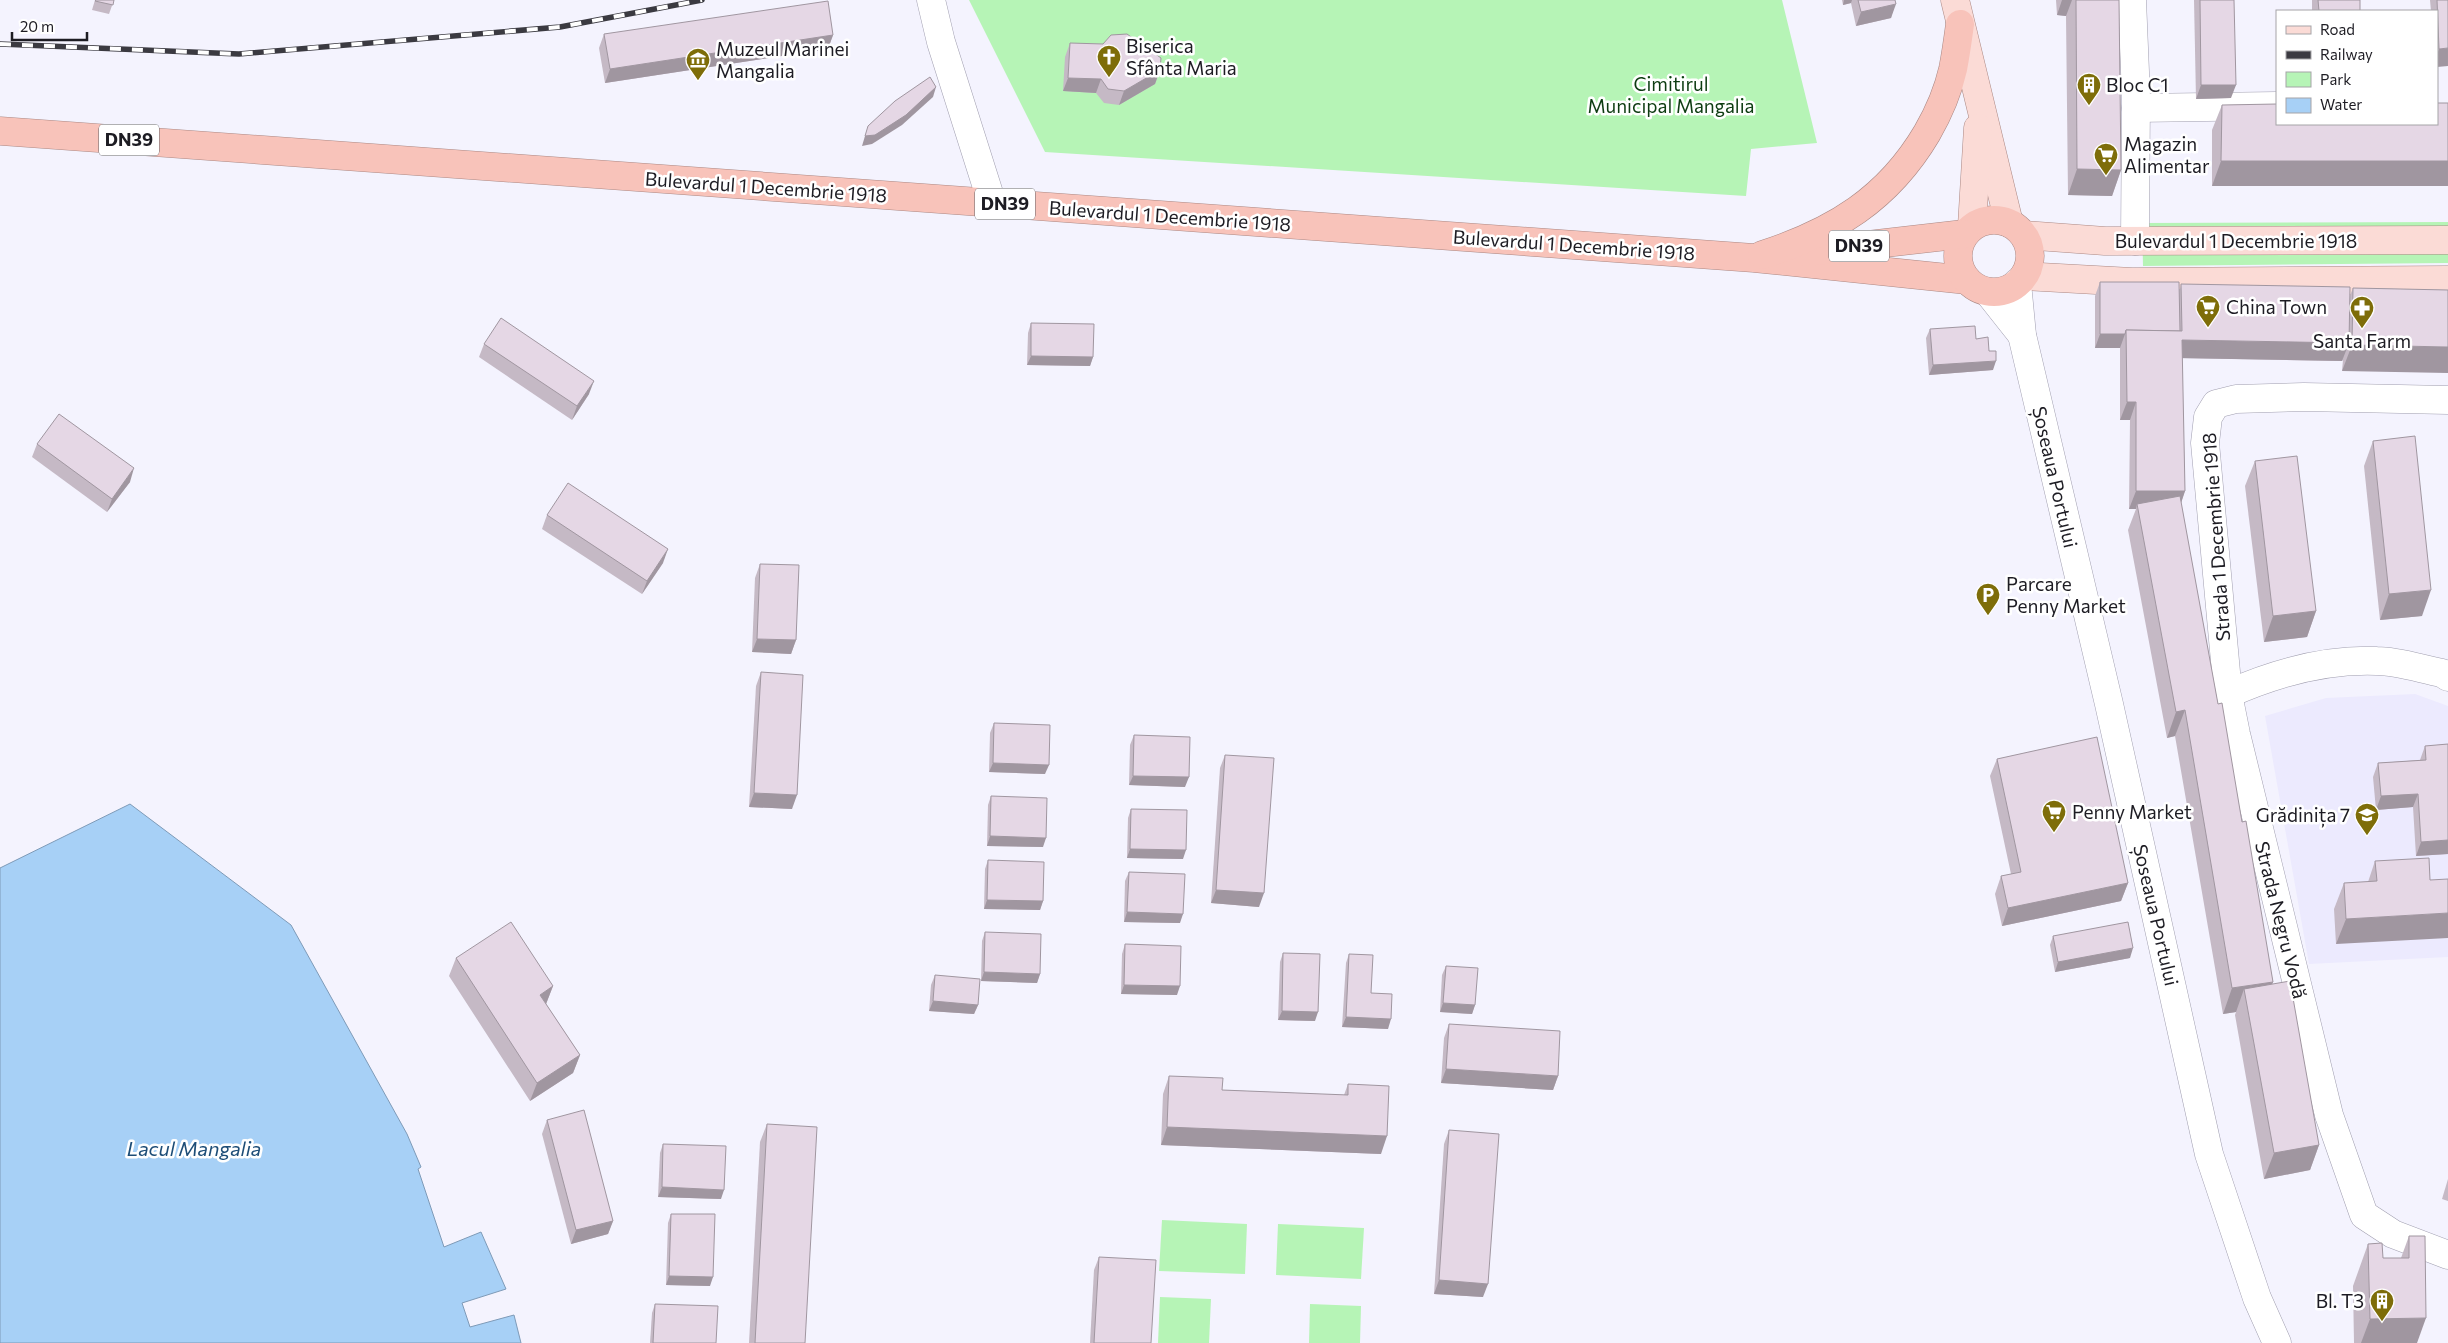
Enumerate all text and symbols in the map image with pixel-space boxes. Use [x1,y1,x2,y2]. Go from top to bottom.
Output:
scale bar [12,10,88,42]
legend [2276,10,2438,125]
text: 20 m [20,17,54,35]
text: Road [2320,20,2355,38]
place label: Biserica Sfânta Maria [1126,34,1237,79]
place label: Muzeul Marinei Mangalia [716,37,849,82]
church icon: Biserica Sfânta Maria [1096,44,1122,78]
text: Railway [2320,45,2373,63]
museum icon: Muzeul Marinei Mangalia [685,47,711,81]
text: Park [2320,70,2351,88]
park label: Cimitirul Municipal Mangalia [1587,72,1755,117]
building icon: Bloc C1 [2076,72,2102,106]
place label: Bloc C1 [2106,73,2169,96]
text: Water [2320,95,2362,113]
road number: DN39 [99,124,159,156]
place label: Magazin Alimentar [2124,132,2210,177]
supermarket icon: Magazin Alimentar [2093,142,2119,176]
street label: Bulevardul 1 Decembrie 1918 [644,167,888,206]
road number: DN39 [975,188,1035,220]
street label: Bulevardul 1 Decembrie 1918 [1048,196,1292,235]
street label: Bulevardul 1 Decembrie 1918 [1452,225,1696,264]
street label: Bulevardul 1 Decembrie 1918 [2115,229,2357,252]
road number: DN39 [1829,230,1889,262]
supermarket icon: China Town [2195,294,2221,328]
place label: China Town [2226,295,2327,318]
pharmacy icon: Santa Farm [2349,295,2375,329]
place label: Santa Farm [2313,329,2411,352]
street label: Șoseaua Portului [2026,404,2083,550]
street label: Strada 1 Decembrie 1918 [2197,432,2234,642]
place label: Parcare Penny Market [2006,572,2126,617]
parking icon: Parcare Penny Market [1975,582,2001,616]
supermarket icon: Penny Market [2041,799,2067,833]
place label: Penny Market [2072,800,2192,823]
school or university icon: Grădinița 7 [2354,802,2380,836]
place label: Grădinița 7 [2256,803,2350,828]
street label: Strada Negru Vodă [2251,839,2312,1001]
street label: Șoseaua Portului [2127,842,2184,988]
water label: Lacul Mangalia [127,1136,261,1160]
building icon: Bl. T3 [2369,1288,2395,1322]
place label: Bl. T3 [2316,1289,2364,1312]

